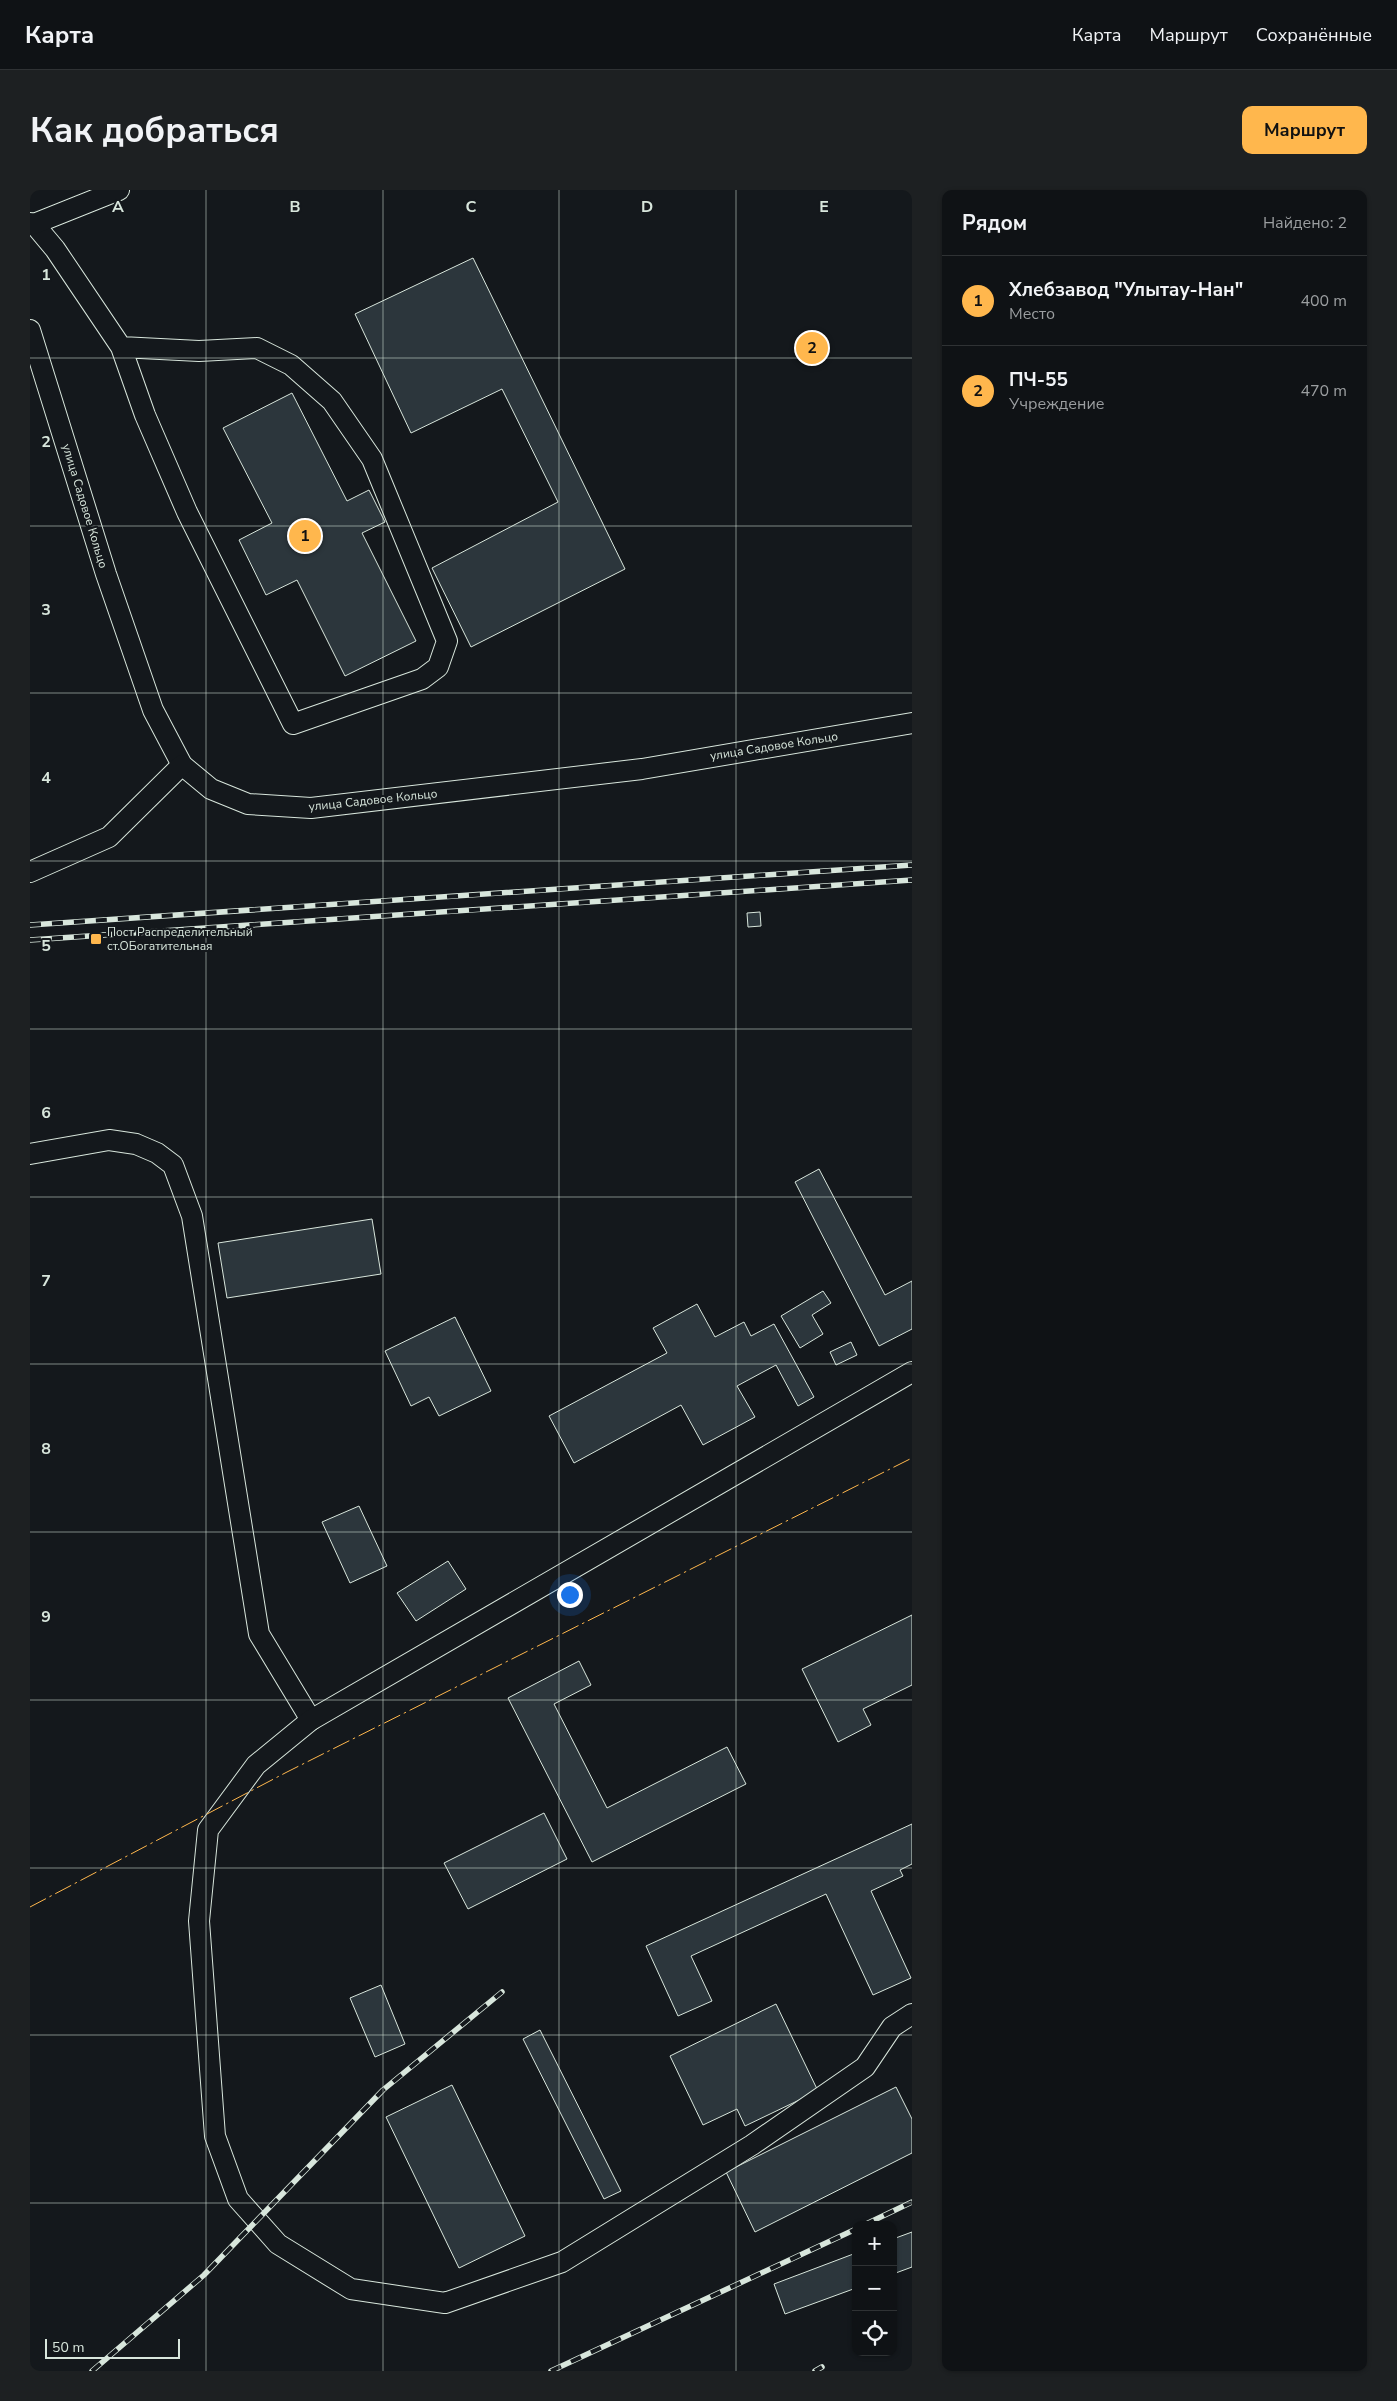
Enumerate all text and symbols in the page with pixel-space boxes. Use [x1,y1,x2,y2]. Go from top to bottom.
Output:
text: Карта [25,19,94,51]
text: Карта [1072,23,1122,47]
text: Маршрут [1150,23,1228,47]
text: Сохранённые [1256,23,1372,47]
button: Маршрут [1242,106,1367,154]
text: Как добраться [30,107,279,154]
text: A [112,196,124,218]
text: B [289,196,301,218]
text: C [466,196,477,218]
text: D [641,196,653,218]
text: E [819,196,829,218]
text: Рядом [962,209,1027,237]
text: Найдено: 2 [1263,212,1347,234]
text: 1 [41,264,51,286]
text: Хлебзавод "Улытау-Нан" [1009,277,1243,303]
text: 1 [973,290,983,312]
text: 400 m [1300,290,1347,312]
text: Место [1009,303,1055,325]
pin: 2 [796,329,828,367]
text: ПЧ-55 [1009,367,1068,393]
text: 2 [973,380,983,402]
text: 470 m [1300,380,1347,402]
text: Учреждение [1009,393,1104,415]
text: 2 [41,431,51,453]
street label: улица Садовое Кольцо [58,442,112,570]
pin: 1 [289,517,321,555]
text: 3 [41,599,51,621]
street label: улица Садовое Кольцо [709,728,839,764]
text: 4 [41,767,51,789]
street label: улица Садовое Кольцо [308,785,438,815]
place label: Пост Распределительный ст.ОБогатительная [107,924,253,954]
marker: Пост Распределительный ст.ОБогатительная [89,932,103,946]
text: 5 [41,935,51,957]
text: 6 [41,1102,51,1124]
text: 7 [41,1270,51,1292]
text: 8 [41,1438,51,1460]
your location [557,1582,583,1608]
text: 9 [41,1606,51,1628]
map controls [852,2221,897,2356]
button: + [852,2221,897,2266]
button: − [852,2266,897,2311]
button: locate [852,2311,897,2356]
scale bar [45,2336,180,2359]
text: 50 m [52,2338,84,2357]

